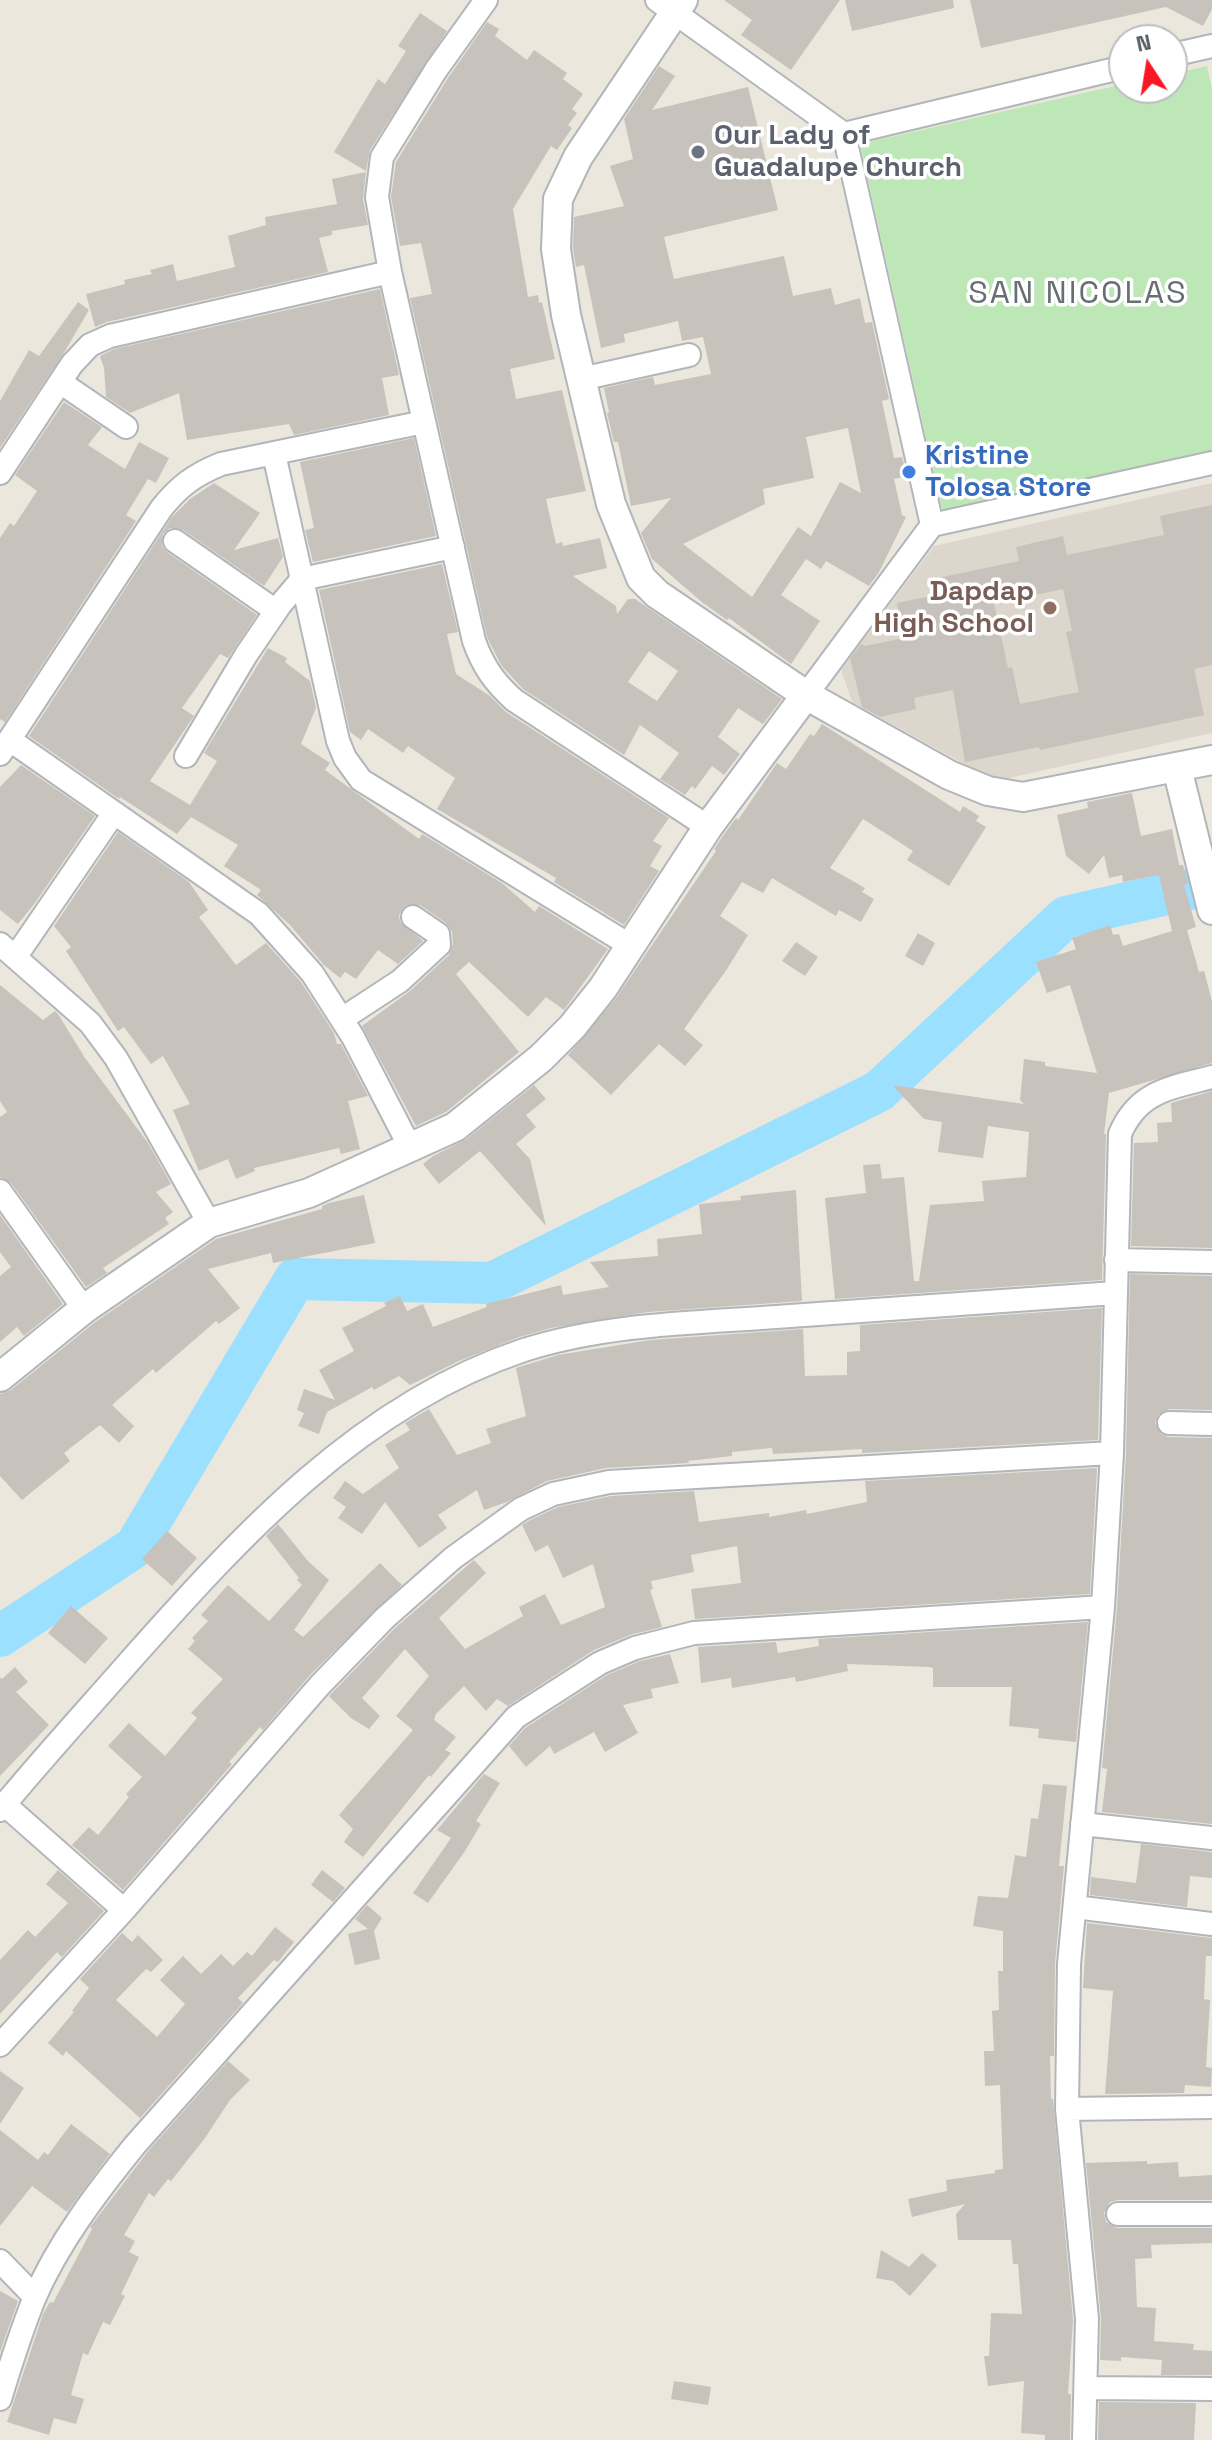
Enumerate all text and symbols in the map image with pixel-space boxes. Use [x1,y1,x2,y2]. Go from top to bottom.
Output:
north arrow [1108,24,1188,104]
text: N [1133,27,1154,58]
place label: Our Lady of Guadalupe Church [714,119,962,185]
marker: Our Lady of Guadalupe Church [689,143,707,161]
district label: SAN NICOLAS [968,275,1188,313]
place label: Kristine Tolosa Store [925,439,1092,505]
marker: Kristine Tolosa Store [900,463,918,481]
place label: Dapdap High School [874,575,1034,641]
marker: Dapdap High School [1041,599,1059,617]

